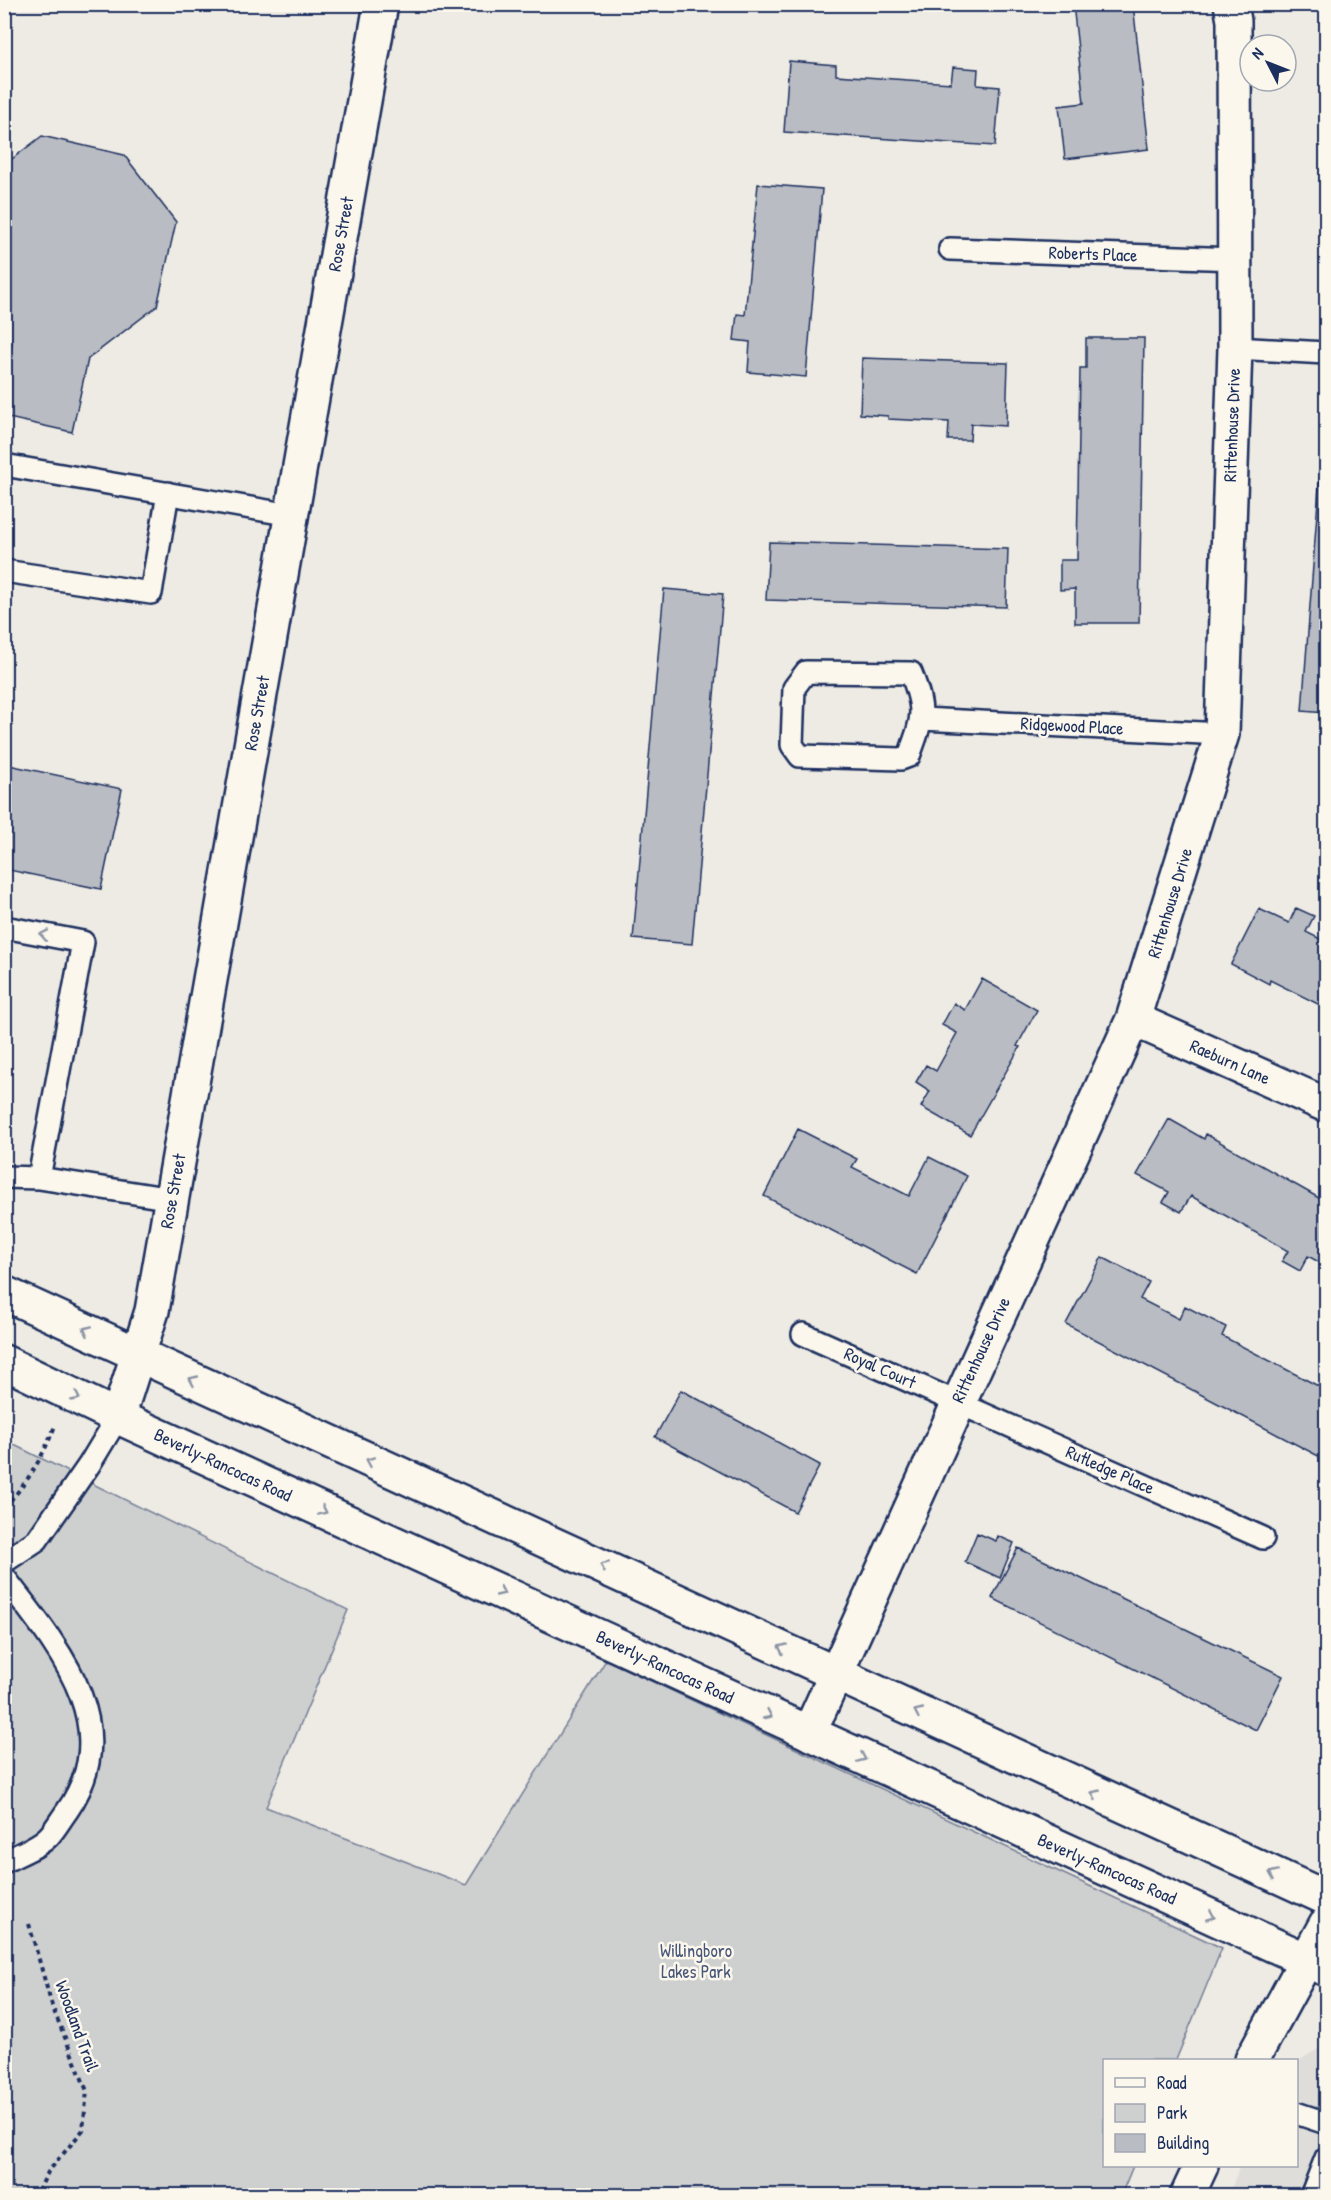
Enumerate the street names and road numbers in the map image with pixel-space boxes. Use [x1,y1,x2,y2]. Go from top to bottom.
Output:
street label: Rose Street [322,194,360,273]
street label: Roberts Place [1048,239,1138,268]
street label: Rittenhouse Drive [1217,368,1246,482]
street label: Rose Street [238,673,276,752]
street label: Ridgewood Place [1020,710,1124,741]
street label: Rittenhouse Drive [1141,845,1198,961]
street label: Raeburn Lane [1186,1033,1274,1090]
street label: Rose Street [154,1151,192,1230]
street label: Rittenhouse Drive [945,1293,1016,1407]
street label: Royal Court [840,1341,921,1395]
street label: Beverly-Rancocas Road [150,1422,296,1507]
street label: Rutledge Place [1062,1439,1158,1500]
street label: Beverly-Rancocas Road [592,1624,738,1709]
street label: Beverly-Rancocas Road [1034,1827,1181,1910]
street label: Woodland Trail [49,1977,106,2075]

